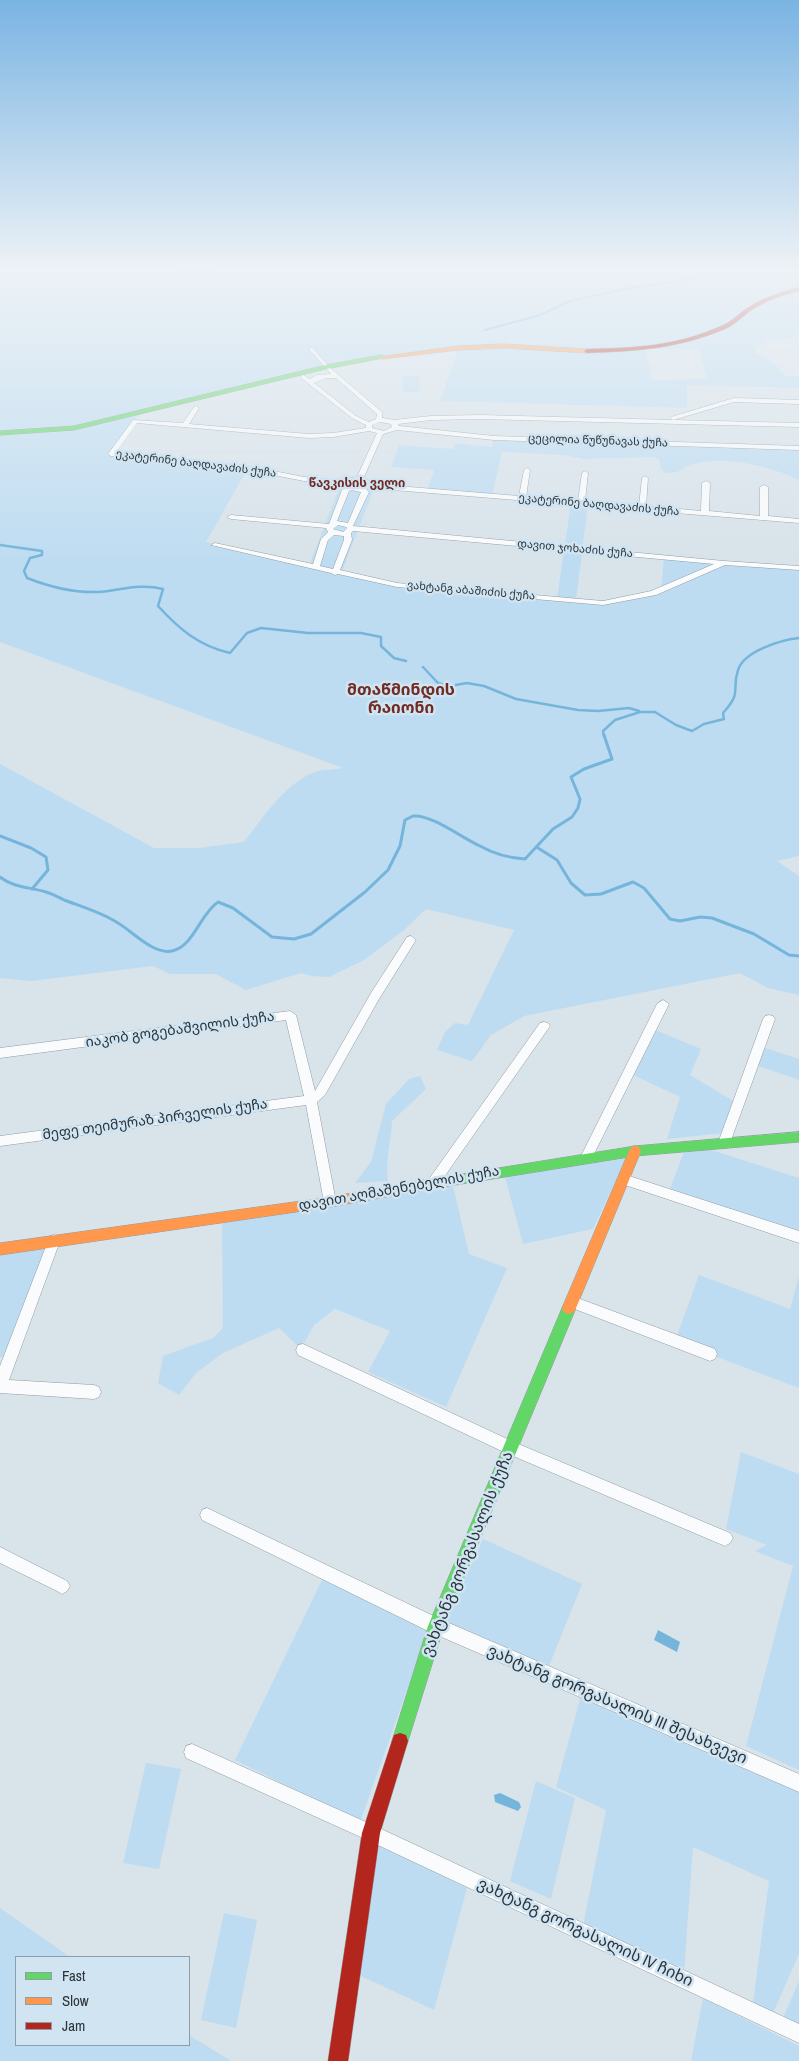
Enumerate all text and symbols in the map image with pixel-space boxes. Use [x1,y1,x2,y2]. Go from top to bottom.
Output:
street label: ცეცილია წუწუნავას ქუჩა [528,432,668,450]
street label: ეკატერინე ბაღდავაძის ქუჩა [115,448,277,480]
district label: წავკისის ველი [309,477,405,491]
street label: ეკატერინე ბაღდავაძის ქუჩა [518,491,680,519]
street label: დავით ჯოხაძის ქუჩა [517,537,633,561]
street label: ვახტანგ აბაშიძის ქუჩა [406,579,536,603]
district label: მთაწმინდის რაიონი [347,681,455,719]
street label: იაკობ გოგებაშვილის ქუჩა [85,1008,275,1052]
street label: მეფე თეიმურაზ პირველის ქუჩა [41,1096,269,1144]
street label: დავით აღმაშენებელის ქუჩა [297,1163,501,1215]
street label: ვახტანგ გორგასალის ქუჩა [418,1449,518,1659]
street label: ვახტანგ გორგასალის III შესახვევი [484,1641,750,1769]
street label: ვახტანგ გორგასალის IV ჩიხი [474,1874,696,1992]
legend [15,1956,190,2046]
text: Fast [62,1965,85,1986]
text: Slow [62,1990,89,2011]
text: Jam [62,2015,85,2036]

